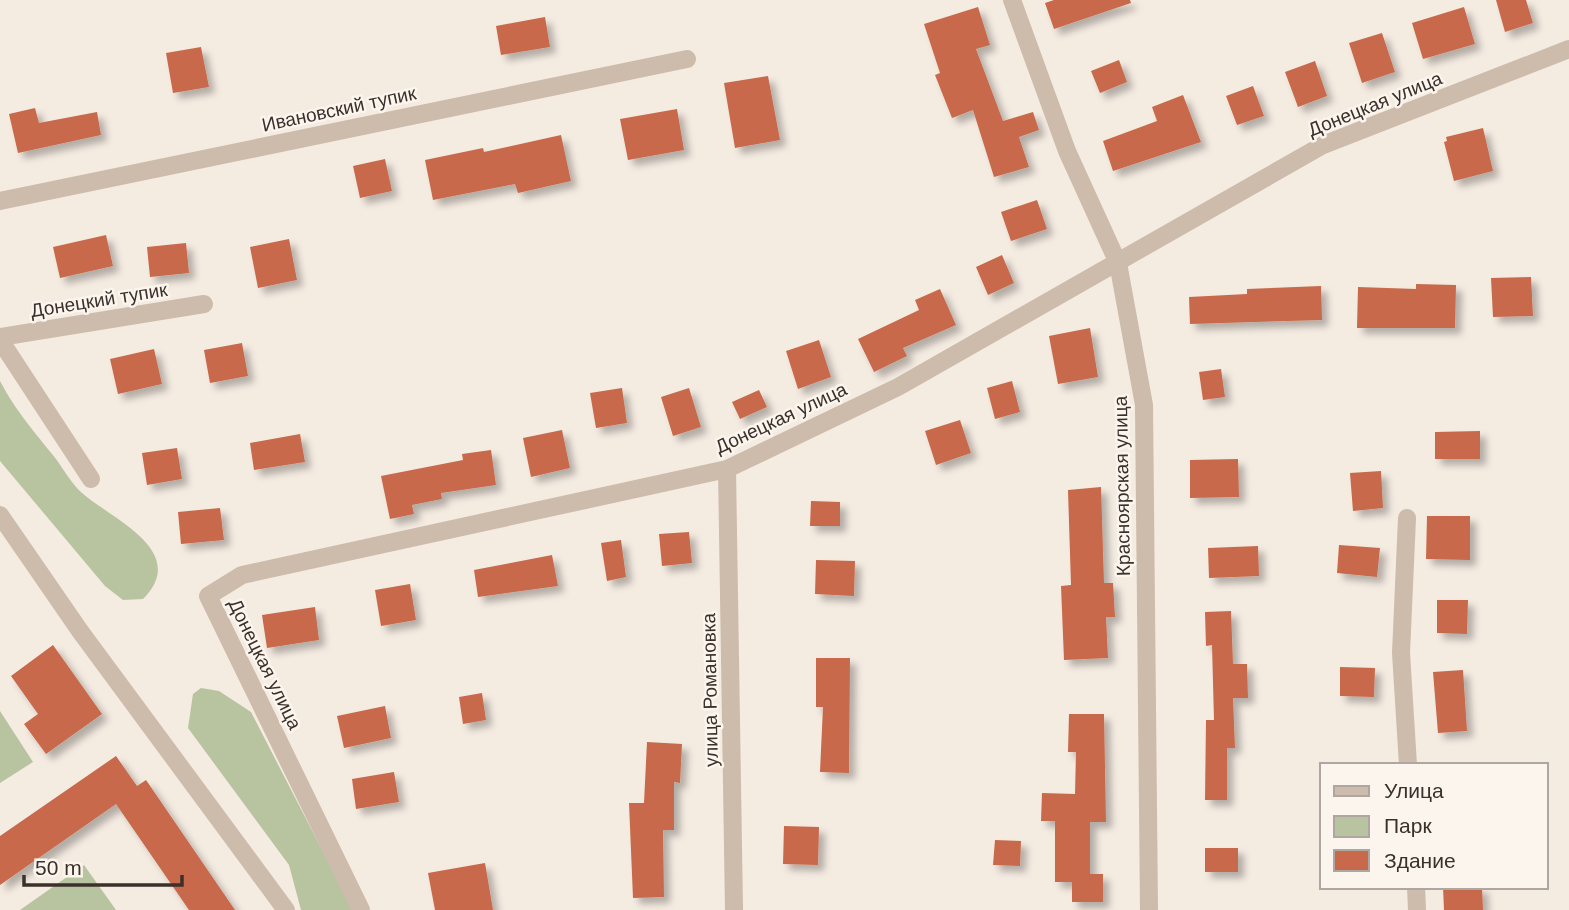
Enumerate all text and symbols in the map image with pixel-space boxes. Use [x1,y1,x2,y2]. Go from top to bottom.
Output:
street label: Донецкая улица [1305,67,1445,140]
street label: Ивановский тупик [260,82,419,136]
street label: Донецкий тупик [29,279,169,321]
street label: Донецкая улица [712,378,850,458]
street label: Красноярская улица [1110,395,1134,576]
street label: Донецкая улица [224,595,306,733]
street label: улица Романовка [698,612,722,767]
legend [1320,763,1548,889]
text: Улица [1384,779,1444,802]
text: Парк [1384,814,1432,837]
scale bar [24,844,182,888]
text: Здание [1384,849,1456,872]
text: 50 m [35,856,82,879]

